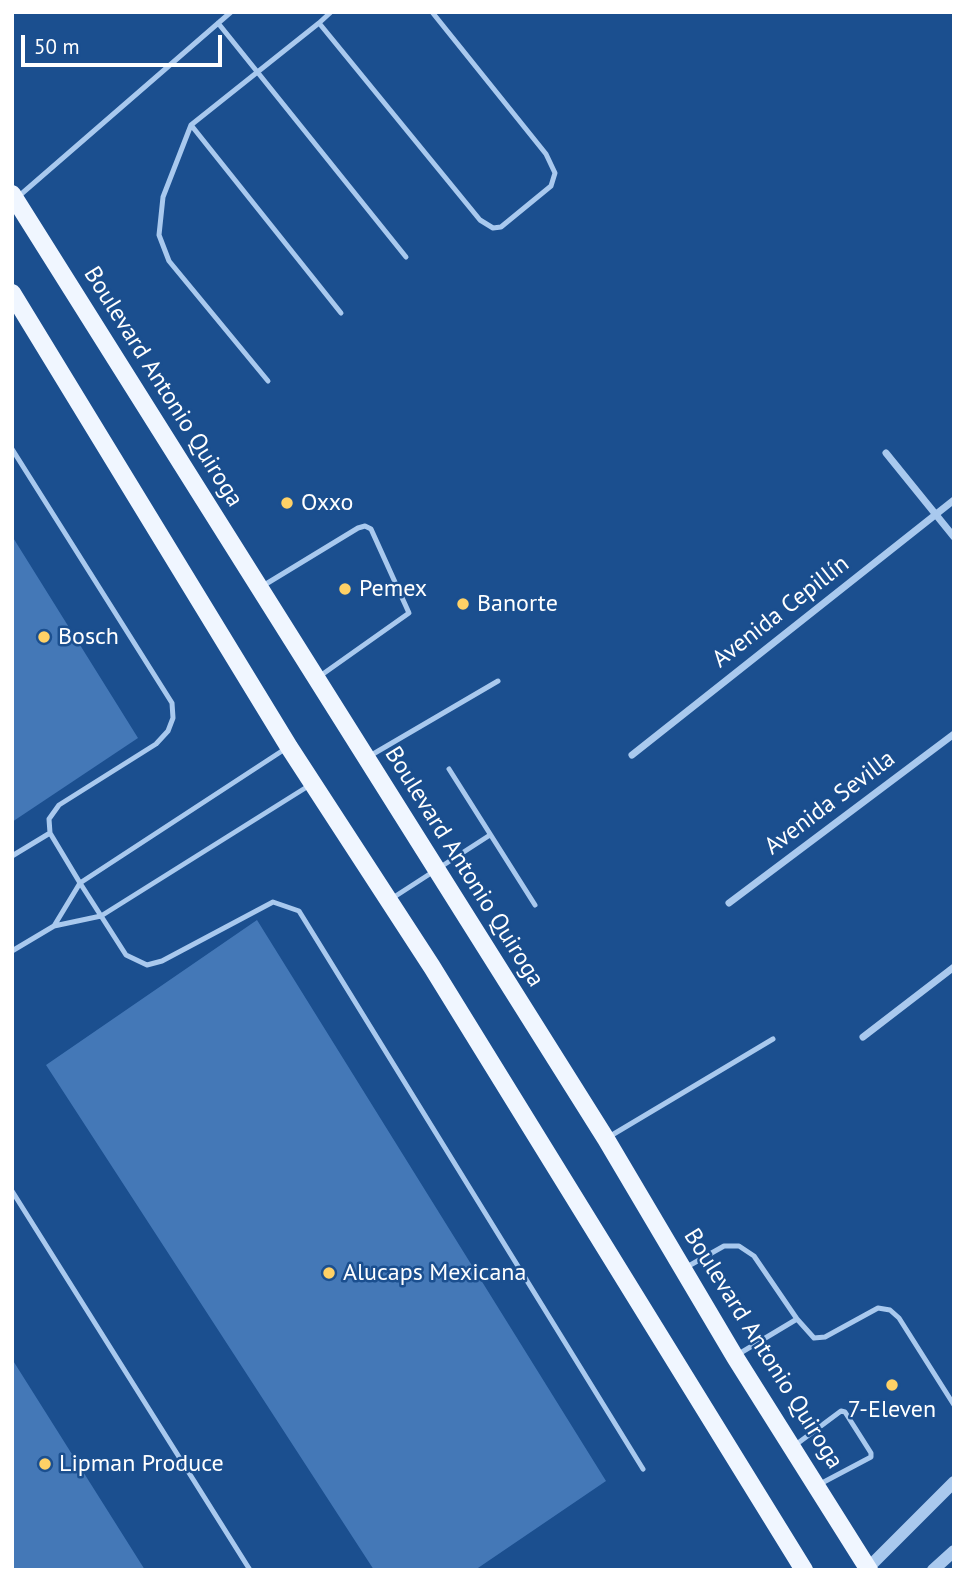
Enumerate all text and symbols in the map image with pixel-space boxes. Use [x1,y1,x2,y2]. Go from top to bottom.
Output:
scale bar [24,21,226,65]
text: 50 m [34,33,80,60]
street label: Boulevard Antonio Quiroga [77,262,249,512]
place label: Oxxo [301,489,353,517]
marker: Oxxo [279,495,295,511]
street label: Avenida Cepillín [707,550,855,674]
place label: Pemex [359,575,427,603]
marker: Pemex [337,581,353,597]
place label: Banorte [477,590,558,618]
marker: Banorte [455,596,471,612]
place label: Bosch [58,623,119,651]
marker: Bosch [36,629,52,645]
street label: Boulevard Antonio Quiroga [378,742,550,992]
street label: Avenida Sevilla [759,745,901,861]
street label: Boulevard Antonio Quiroga [677,1224,849,1474]
place label: Alucaps Mexicana [343,1259,526,1287]
marker: Alucaps Mexicana [321,1265,337,1281]
marker: 7-Eleven [884,1377,900,1393]
place label: 7-Eleven [848,1396,936,1424]
place label: Lipman Produce [59,1450,224,1478]
marker: Lipman Produce [37,1456,53,1472]

